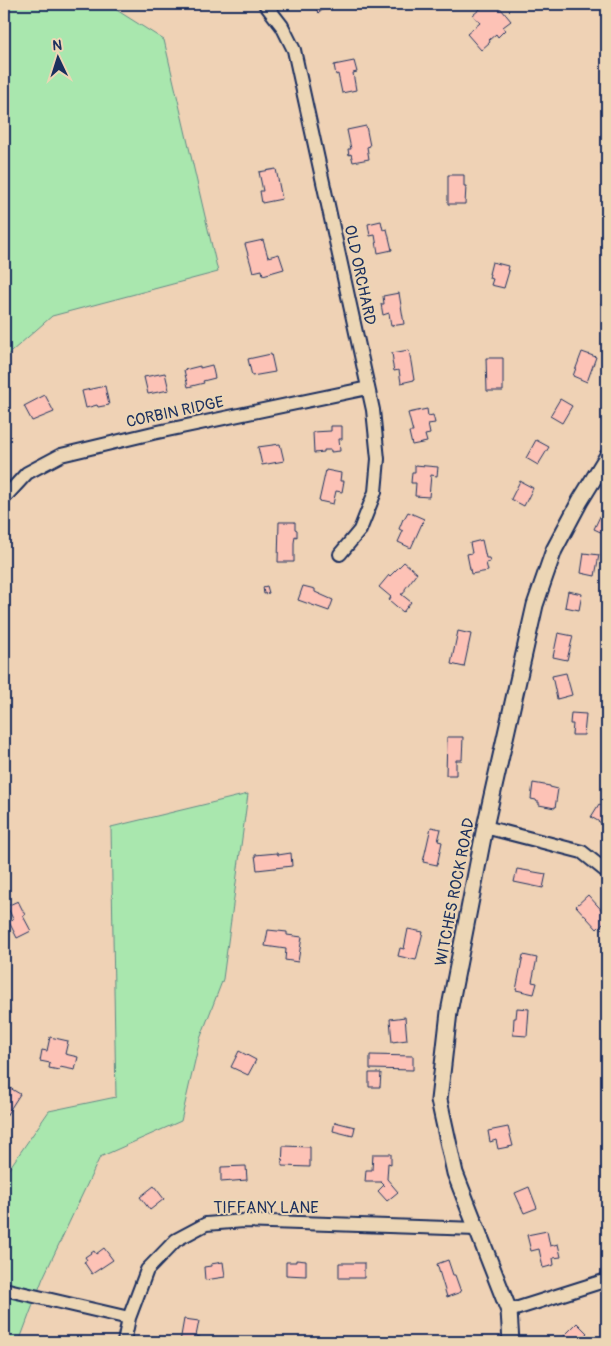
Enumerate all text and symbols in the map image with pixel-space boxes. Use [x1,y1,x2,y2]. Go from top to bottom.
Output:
north arrow [32,32,82,82]
text: N [52,37,62,54]
street label: OLD ORCHARD [340,223,380,327]
street label: CORBIN RIDGE [124,392,226,432]
street label: WITCHES ROCK ROAD [431,816,479,968]
street label: TIFFANY LANE [213,1198,319,1218]

